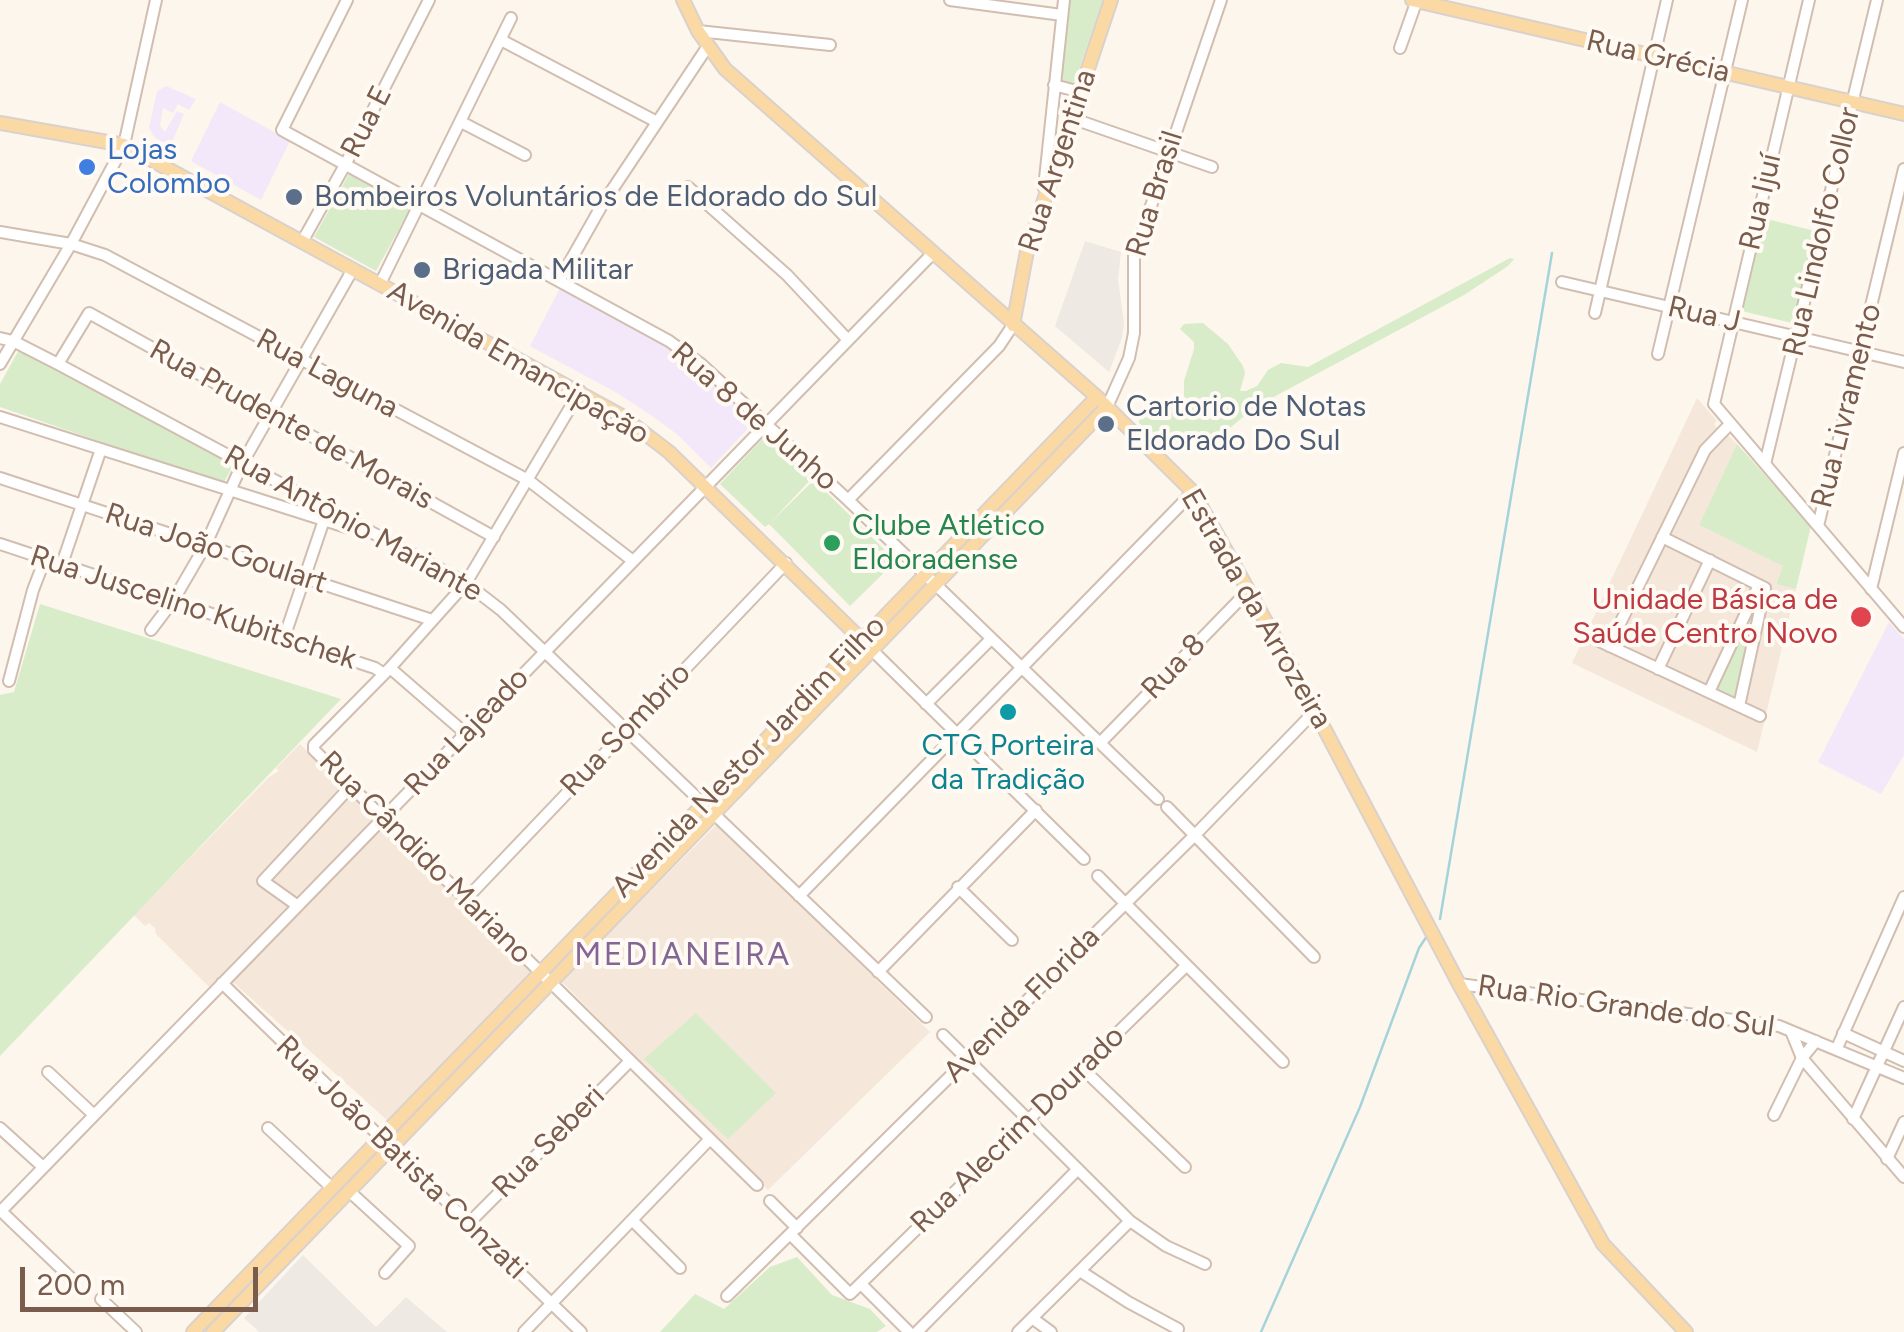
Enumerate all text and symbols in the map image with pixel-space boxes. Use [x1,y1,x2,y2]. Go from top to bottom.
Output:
street label: Rua Grécia [1583,23,1733,91]
street label: Rua Argentina [1012,65,1104,257]
street label: Rua E [334,80,400,164]
street label: Rua Lindolfo Collor [1776,104,1868,360]
street label: Rua Brasil [1119,127,1191,261]
place label: Lojas Colombo [107,132,231,202]
street label: Rua Ijuí [1732,150,1790,254]
marker: Lojas Colombo [76,156,98,178]
place label: Bombeiros Voluntários de Eldorado do Sul [314,179,877,215]
marker: Bombeiros Voluntários de Eldorado do Sul [283,186,305,208]
place label: Brigada Militar [442,252,633,288]
marker: Brigada Militar [411,259,433,281]
street label: Avenida Emancipação [381,273,655,453]
street label: Rua J [1664,289,1744,341]
street label: Rua Livramento [1804,300,1890,512]
street label: Rua Laguna [250,322,404,426]
street label: Rua Prudente de Morais [143,332,439,518]
street label: Rua 8 de Junho [664,335,844,499]
place label: Cartorio de Notas Eldorado Do Sul [1126,389,1366,460]
marker: Cartorio de Notas Eldorado Do Sul [1095,413,1117,435]
street label: Rua Antônio Mariante [217,438,489,610]
street label: Estrada da Arrozeira [1173,483,1339,735]
street label: Rua João Goulart [100,496,332,602]
place label: Clube Atlético Eldoradense [852,508,1045,578]
marker: Clube Atlético Eldoradense [821,532,843,554]
street label: Rua Juscelino Kubitschek [25,538,361,678]
place label: Unidade Básica de Saúde Centro Novo [1572,582,1838,652]
marker: Unidade Básica de Saúde Centro Novo [1848,604,1874,630]
street label: Avenida Nestor Jardim Filho [605,609,893,905]
street label: Rua 8 [1134,627,1214,707]
street label: Rua Sombrio [553,656,699,804]
street label: Rua Lajeado [397,661,537,803]
marker: CTG Porteira da Tradição [997,701,1019,723]
place label: CTG Porteira da Tradição [921,728,1095,798]
street label: Rua Cândido Mariano [311,744,539,972]
street label: Avenida Florida [936,919,1108,1091]
district label: MEDIANEIRA [574,937,792,975]
street label: Rua Rio Grande do Sul [1475,968,1777,1046]
street label: Rua Alecrim Dourado [904,1019,1132,1241]
street label: Rua João Batista Conzati [268,1029,534,1287]
street label: Rua Seberi [485,1078,613,1206]
scale bar [25,1247,262,1309]
text: 200 m [37,1266,125,1303]

